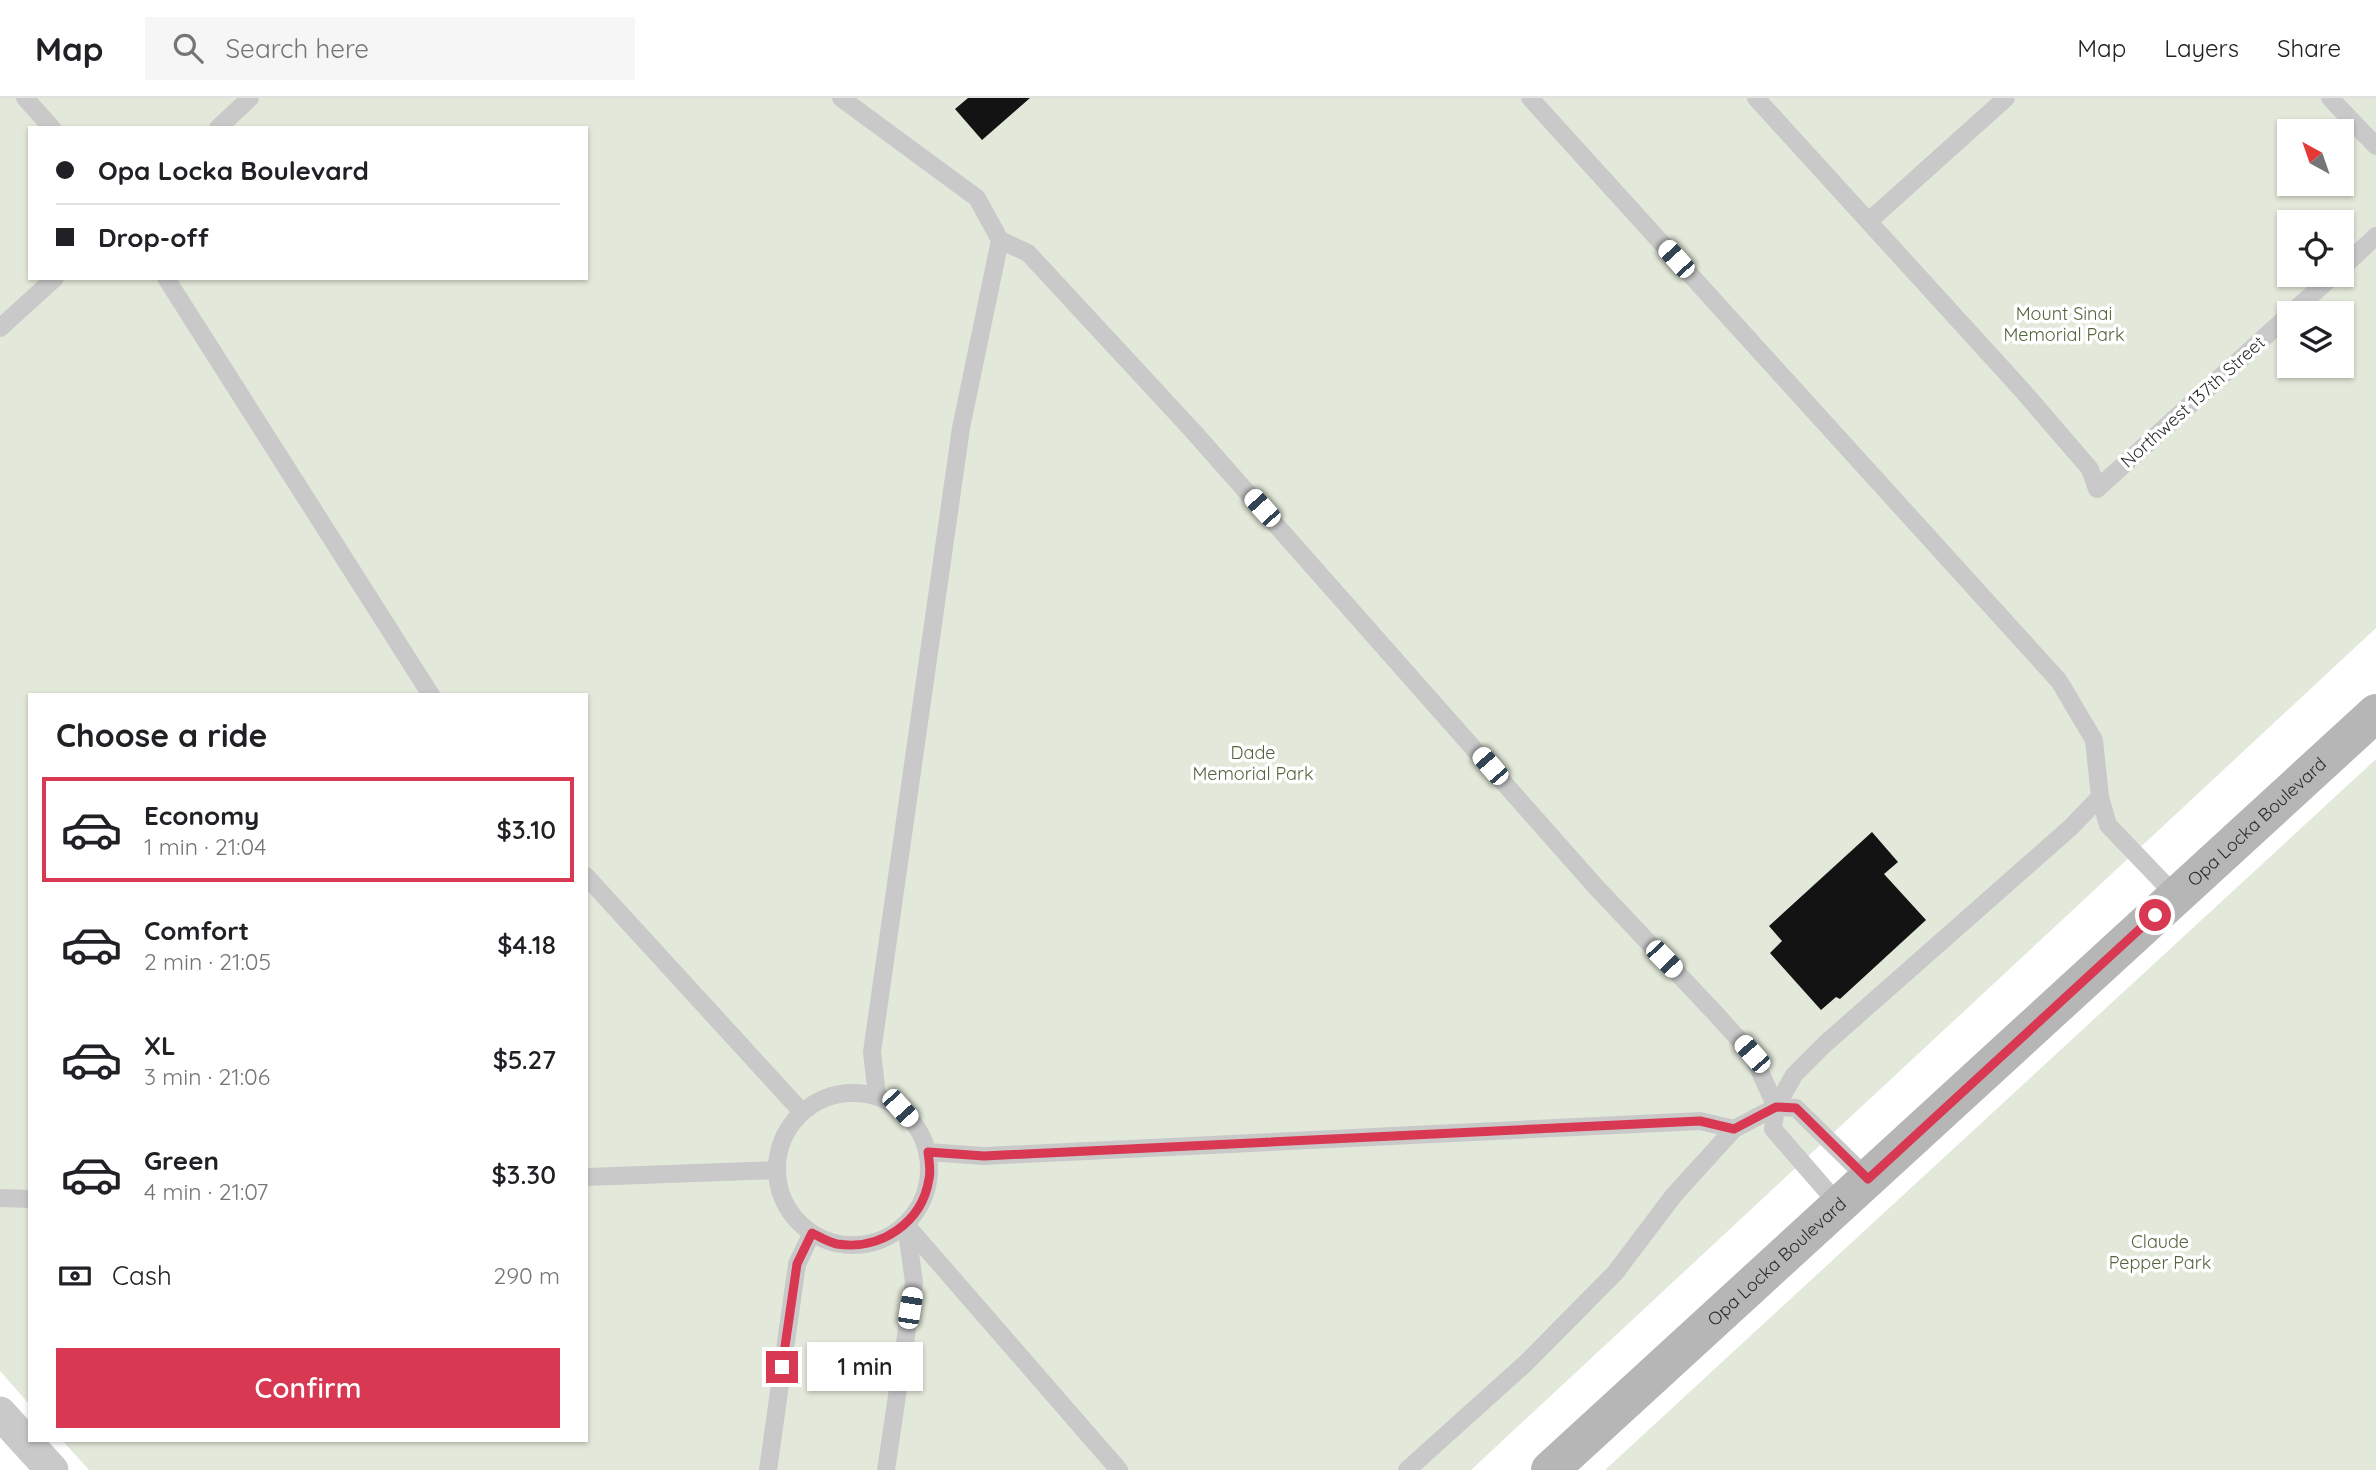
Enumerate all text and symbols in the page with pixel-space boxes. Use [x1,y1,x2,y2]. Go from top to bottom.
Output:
search box [145,17,635,80]
text: Map [35,28,103,69]
icon: search [169,29,207,67]
text: Search here [225,32,369,65]
text: Map [2077,33,2126,63]
text: Layers [2164,33,2239,63]
text: Share [2277,33,2341,63]
north arrow [2277,119,2354,196]
map controls [2277,119,2354,378]
text: Opa Locka Boulevard [98,154,369,187]
button: locate [2277,210,2354,287]
text: Drop-off [98,221,209,254]
car [1655,236,1698,282]
button: layers [2277,301,2354,378]
park label: Mount Sinai Memorial Park [2003,302,2125,346]
street label: Northwest 137th Street [2116,331,2270,472]
car [1241,485,1284,531]
text: Choose a ride [56,715,268,755]
park label: Dade Memorial Park [1192,741,1314,785]
car [1469,743,1512,789]
street label: Opa Locka Boulevard [2182,752,2331,891]
icon: car [60,798,123,861]
text: Economy [144,799,259,832]
text: $3.10 [497,813,556,846]
text: 1 min · 21:04 [144,832,266,861]
route start [2139,899,2171,931]
icon: car [60,913,123,976]
text: Comfort [144,914,249,947]
text: $4.18 [497,928,556,961]
car [1642,937,1687,981]
text: 2 min · 21:05 [144,947,271,976]
icon: car [60,1028,123,1091]
text: XL [144,1029,176,1062]
car [1731,1031,1774,1077]
text: $5.27 [493,1043,556,1076]
text: 3 min · 21:06 [144,1062,270,1091]
car [879,1085,922,1131]
icon: car [60,1143,123,1206]
text: Green [144,1144,219,1177]
text: $3.30 [491,1158,556,1191]
text: 4 min · 21:07 [144,1177,268,1206]
street label: Opa Locka Boulevard [1702,1192,1851,1331]
park label: Claude Pepper Park [2109,1230,2211,1274]
icon: cash [56,1257,94,1295]
text: Cash [112,1259,172,1292]
text: 290 m [493,1261,560,1290]
car [897,1286,924,1330]
callout: 1 min [806,1342,922,1392]
button: Confirm [56,1348,560,1428]
route end [766,1351,798,1383]
text: 1 min [837,1352,893,1381]

